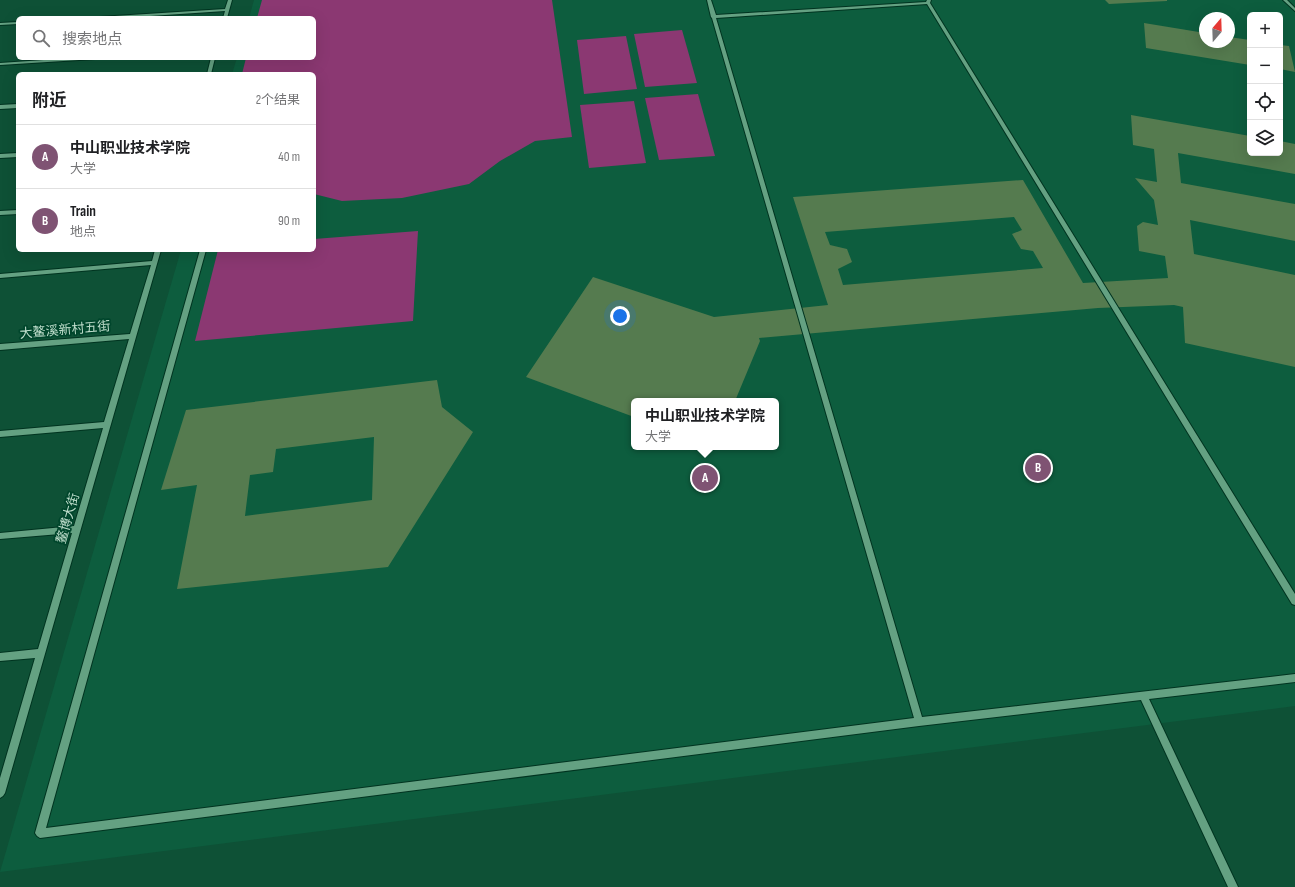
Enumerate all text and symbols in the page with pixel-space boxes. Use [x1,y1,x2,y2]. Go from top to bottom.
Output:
north arrow [1199,12,1235,48]
map controls [1247,12,1283,156]
button: + [1247,12,1283,48]
search box [16,16,316,60]
icon: search [30,27,52,49]
text: 搜索地点 [62,30,122,49]
button: − [1247,48,1283,84]
button: locate [1247,84,1283,120]
text: 附近 [32,91,66,111]
text: 2个结果 [256,92,300,108]
button: layers [1247,120,1283,156]
text: 中山职业技术学院 [70,139,190,158]
text: A [42,149,48,165]
text: 40 m [278,149,300,165]
text: 大学 [70,161,96,177]
text: Train [70,202,96,221]
text: B [42,213,48,229]
text: 90 m [278,213,300,229]
text: 地点 [70,224,96,240]
your location [610,306,630,326]
street label: 大鳌溪新村五街 [19,318,111,342]
popup [631,398,779,450]
text: 中山职业技术学院 [645,407,765,426]
text: 大学 [645,429,671,445]
pin: B [1025,453,1051,483]
pin: A [692,463,718,493]
street label: 鳌博大街 [53,491,83,545]

